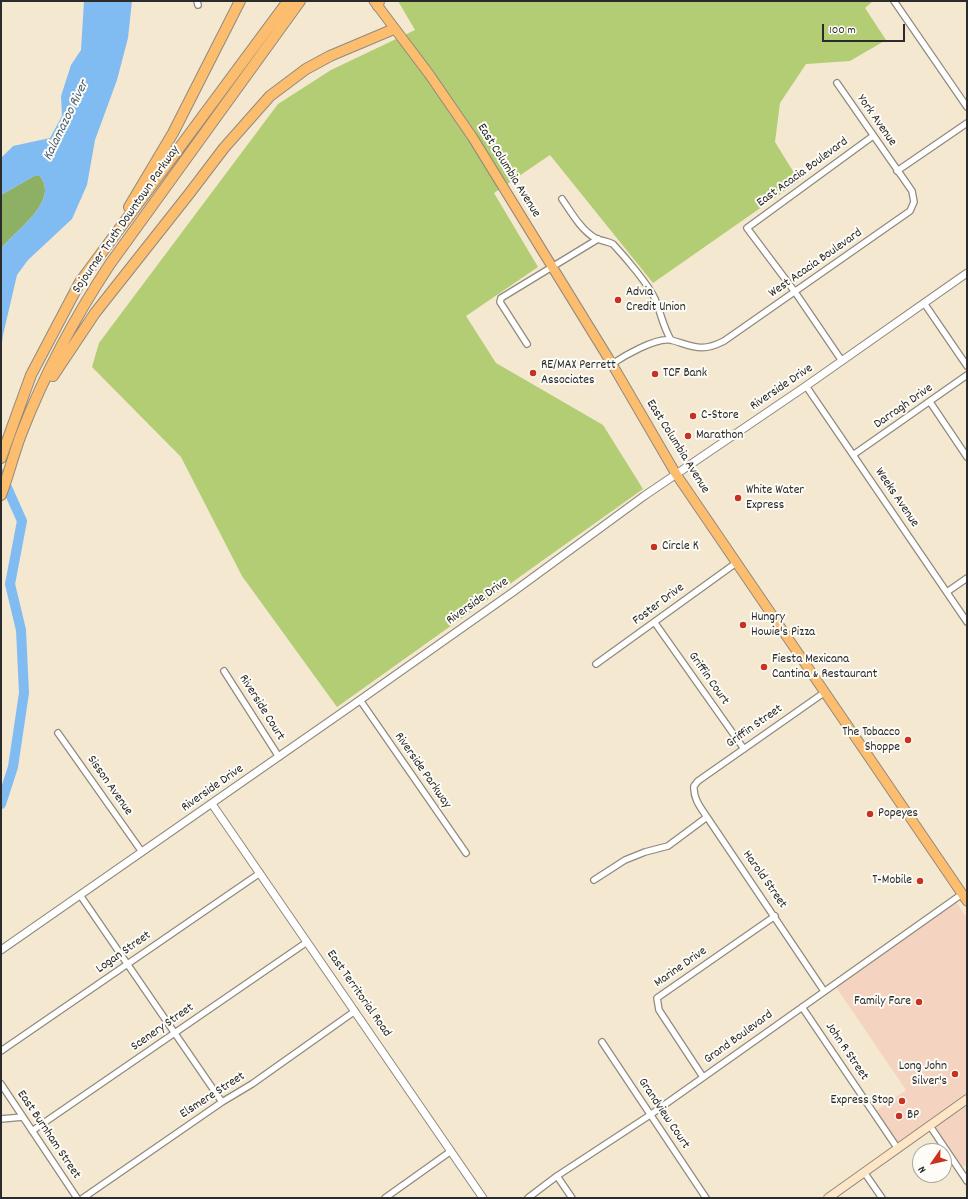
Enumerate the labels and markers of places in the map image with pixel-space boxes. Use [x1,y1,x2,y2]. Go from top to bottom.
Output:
place label: Advia Credit Union [626,285,686,316]
marker: Advia Credit Union [613,295,623,305]
place label: RE/MAX Perrett Associates [541,358,616,389]
place label: TCF Bank [663,366,707,382]
marker: RE/MAX Perrett Associates [528,368,538,378]
marker: TCF Bank [650,369,660,379]
place label: C-Store [701,408,739,424]
marker: C-Store [688,411,698,421]
place label: Marathon [696,428,743,444]
marker: Marathon [683,431,693,441]
place label: White Water Express [746,483,804,514]
marker: White Water Express [733,493,743,503]
place label: Circle K [662,539,699,555]
marker: Circle K [649,542,659,552]
place label: Hungry Howie's Pizza [751,610,815,641]
marker: Hungry Howie's Pizza [738,620,748,630]
place label: Fiesta Mexicana Cantina & Restaurant [772,652,877,683]
marker: Fiesta Mexicana Cantina & Restaurant [759,662,769,672]
place label: The Tobacco Shoppe [842,725,900,756]
marker: The Tobacco Shoppe [903,735,913,745]
place label: Popeyes [878,806,918,822]
marker: Popeyes [865,809,875,819]
place label: T-Mobile [872,873,912,889]
marker: T-Mobile [915,876,925,886]
place label: Family Fare [854,994,911,1010]
marker: Family Fare [914,997,924,1007]
place label: Long John Silver's [899,1059,947,1090]
marker: Long John Silver's [950,1069,960,1079]
place label: Express Stop [831,1093,894,1109]
marker: Express Stop [897,1096,907,1106]
place label: BP [907,1108,919,1124]
marker: BP [894,1111,904,1121]

